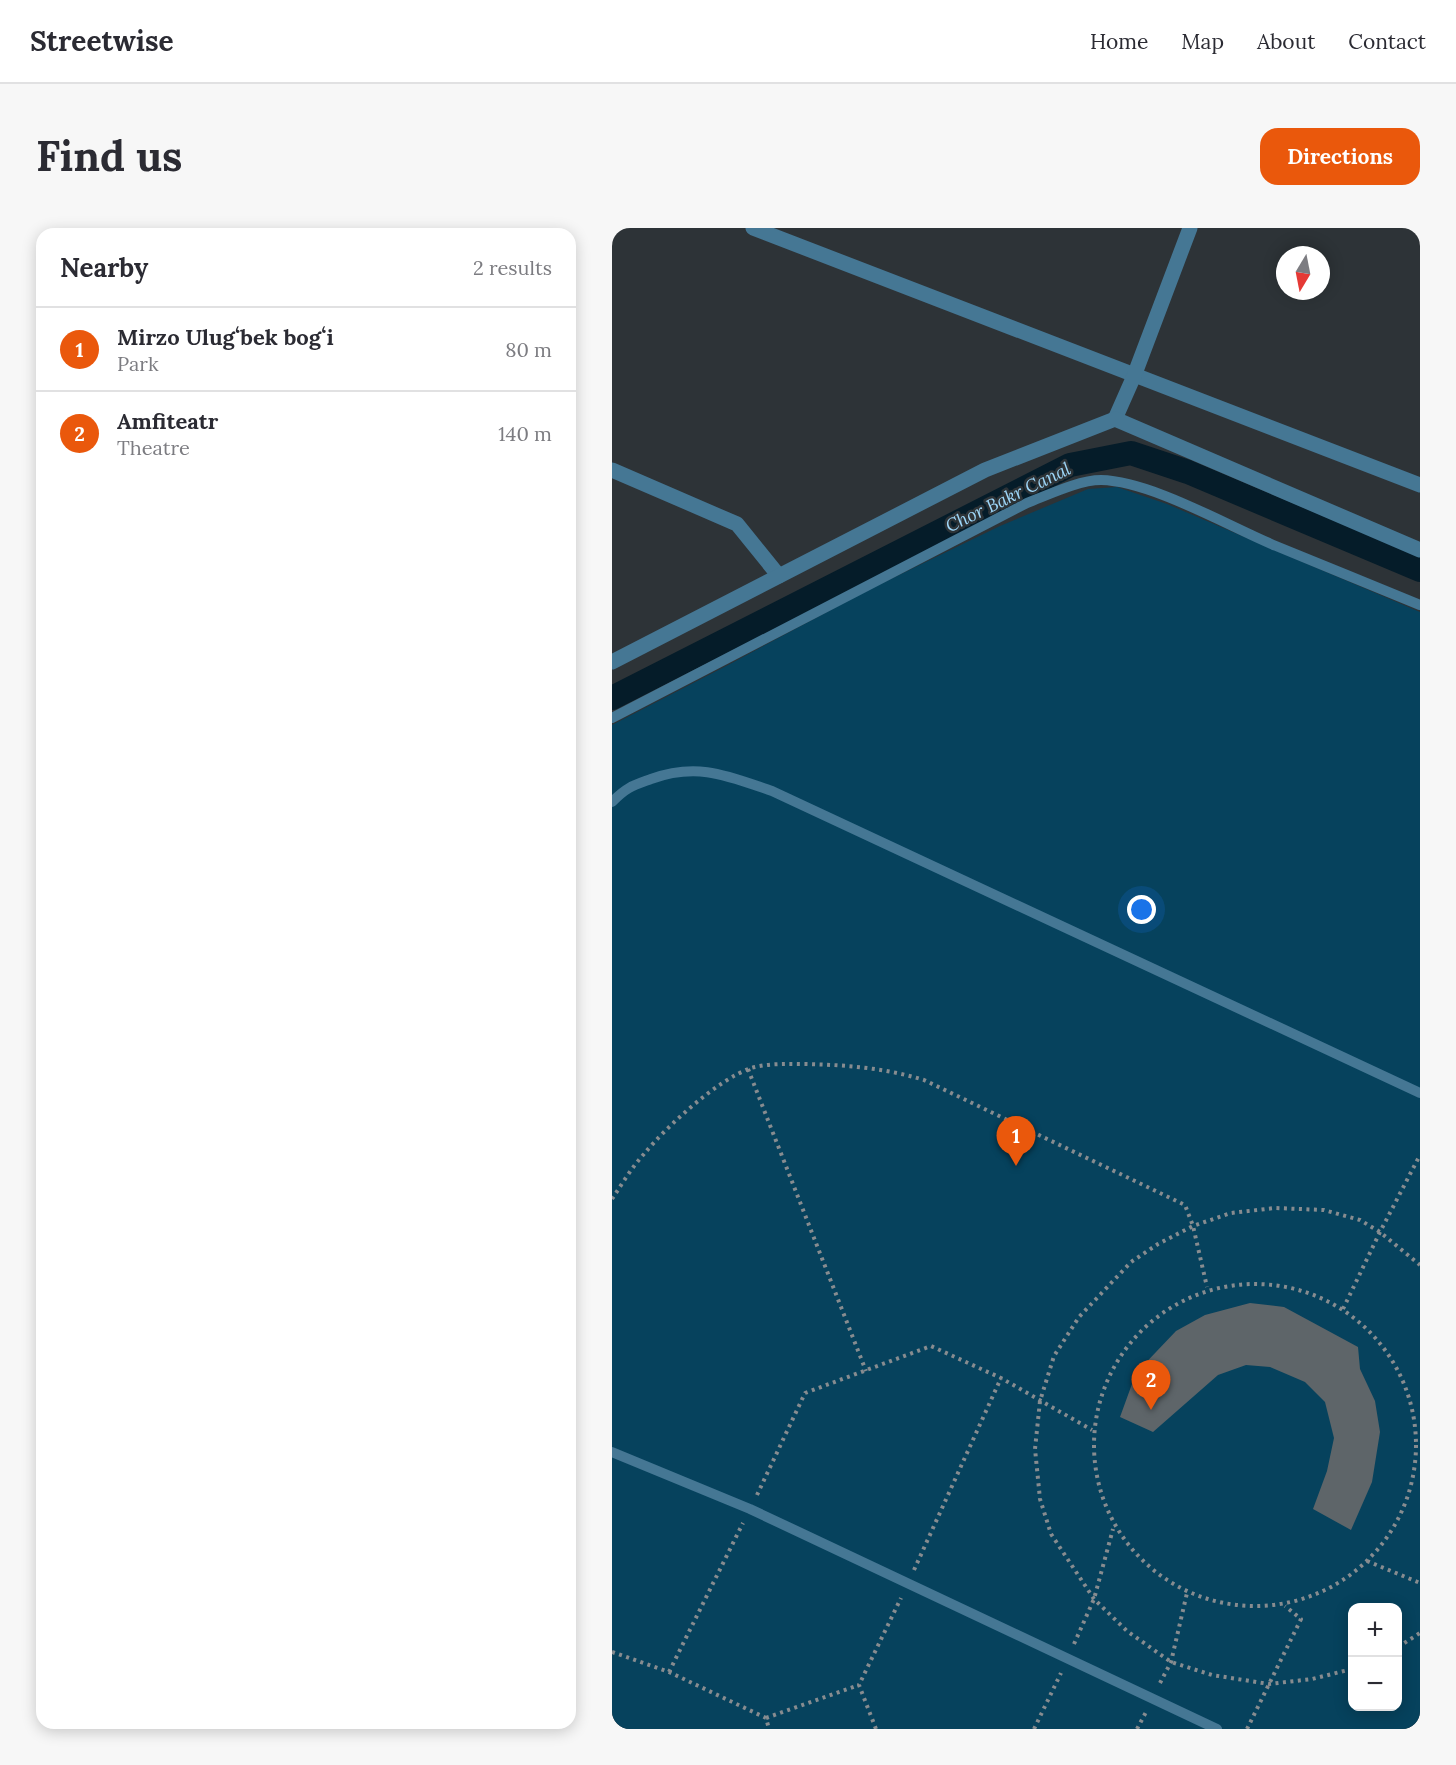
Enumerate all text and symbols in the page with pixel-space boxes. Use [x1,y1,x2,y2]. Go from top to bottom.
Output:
text: Streetwise [30,23,174,59]
text: Home [1090,28,1148,55]
text: Map [1181,28,1224,55]
text: About [1257,28,1315,55]
text: Contact [1348,28,1426,55]
button: Directions [1260,128,1420,185]
text: Find us [36,129,182,183]
north arrow [1276,246,1330,300]
text: Nearby [60,251,148,284]
text: 2 results [473,255,552,280]
text: Mirzo Ulugʻbek bogʻi [117,323,334,351]
text: 1 [75,337,84,362]
text: 80 m [505,337,552,362]
text: Park [117,351,159,376]
text: Amfiteatr [117,407,218,435]
text: 2 [74,421,85,446]
text: 140 m [498,421,552,446]
text: Theatre [117,435,190,460]
water label: Chor Bakr Canal [942,457,1074,537]
your location [1127,895,1156,924]
pin: 1 [996,1116,1036,1166]
pin: 2 [1132,1360,1170,1410]
map controls [1348,1603,1402,1711]
button: + [1348,1603,1402,1657]
button: − [1348,1657,1402,1711]

